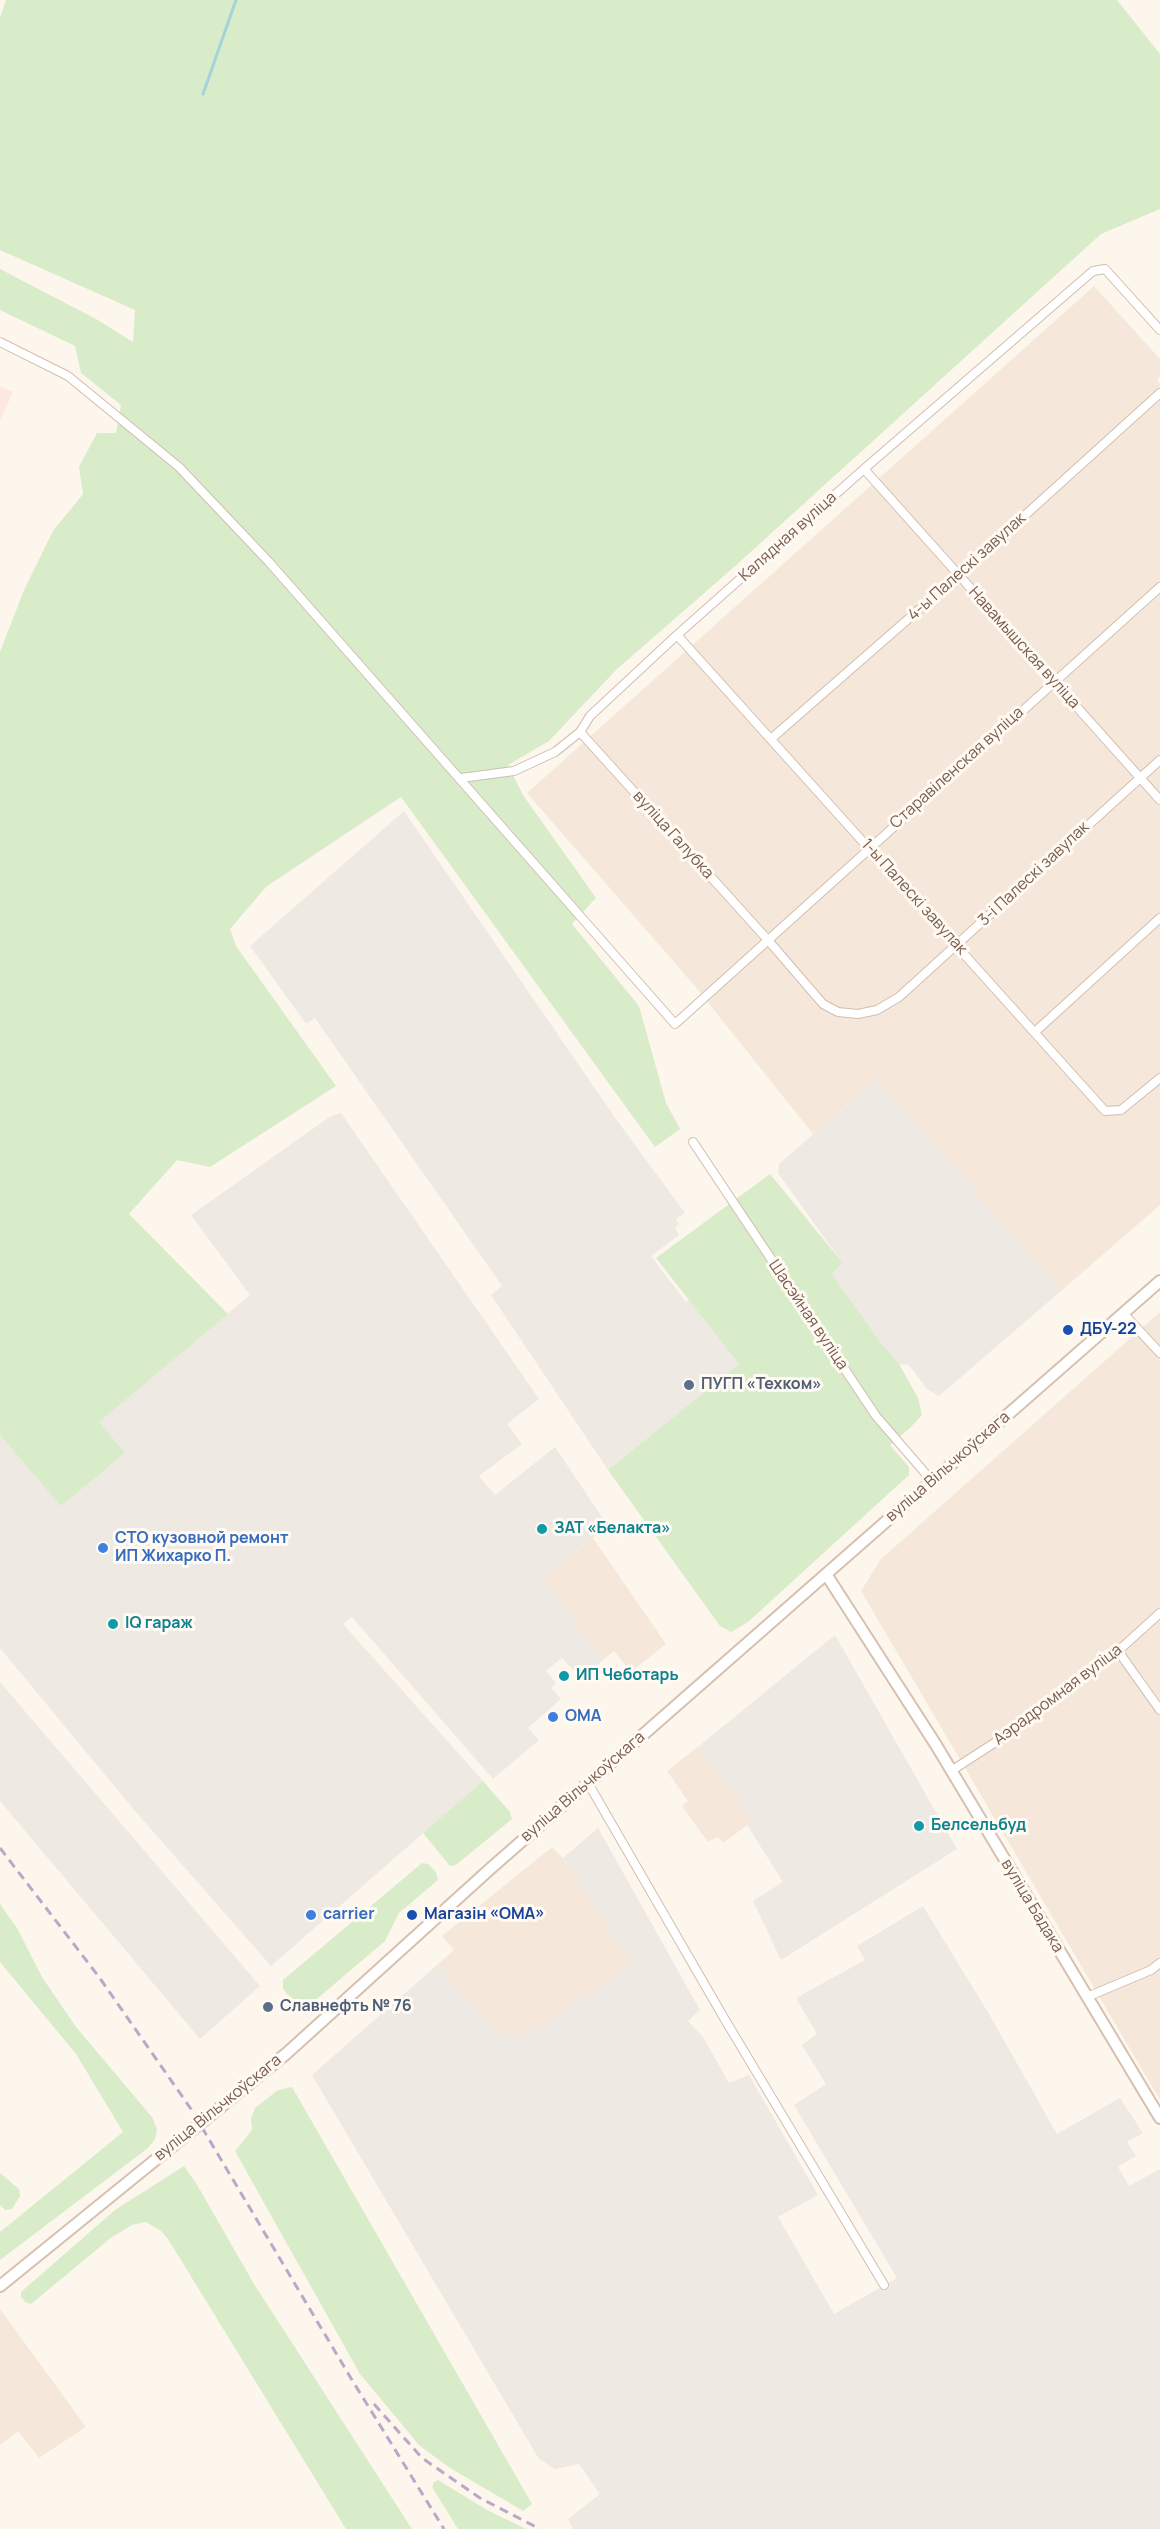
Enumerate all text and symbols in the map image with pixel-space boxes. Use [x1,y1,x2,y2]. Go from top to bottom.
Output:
street label: Калядная вуліца [735,488,841,586]
street label: 4-ы Палескі завулак [904,509,1030,625]
street label: Навамышская вуліца [964,583,1084,713]
street label: Старавіленская вуліца [886,703,1028,833]
street label: вуліца Галубка [629,787,717,883]
street label: 3-і Палескі завулак [975,818,1093,930]
street label: 1-ы Палескі завулак [857,835,971,959]
street label: Шасэйная вуліца [764,1256,852,1374]
place label: ДБУ-22 [1080,1320,1137,1340]
marker: ДБУ-22 [1061,1323,1075,1337]
place label: ПУГП «Техком» [701,1375,822,1395]
marker: ПУГП «Техком» [682,1378,696,1392]
street label: вуліца Вільчкоўскага [882,1408,1014,1526]
place label: ЗАТ «Белакта» [554,1519,671,1539]
marker: ЗАТ «Белакта» [535,1522,549,1536]
place label: СТО кузовной ремонт ИП Жихарко П. [115,1529,288,1567]
marker: СТО кузовной ремонт ИП Жихарко П. [96,1541,110,1555]
place label: IQ гараж [125,1614,193,1634]
marker: IQ гараж [106,1617,120,1631]
street label: Аэрадромная вуліца [990,1640,1126,1750]
place label: ИП Чеботарь [576,1666,678,1686]
marker: ИП Чеботарь [557,1669,571,1683]
place label: ОМА [565,1707,601,1727]
marker: ОМА [546,1710,560,1724]
street label: вуліца Вільчкоўскага [517,1728,649,1846]
place label: Белсельбуд [931,1816,1026,1836]
marker: Белсельбуд [912,1819,926,1833]
street label: вуліца Бадака [997,1856,1067,1956]
place label: carrier [323,1905,375,1925]
place label: Магазін «ОМА» [424,1905,545,1925]
marker: carrier [304,1908,318,1922]
marker: Магазін «ОМА» [405,1908,419,1922]
place label: Славнефть № 76 [280,1997,412,2017]
marker: Славнефть № 76 [261,2000,275,2014]
street label: вуліца Вільчкоўскага [151,2051,285,2165]

